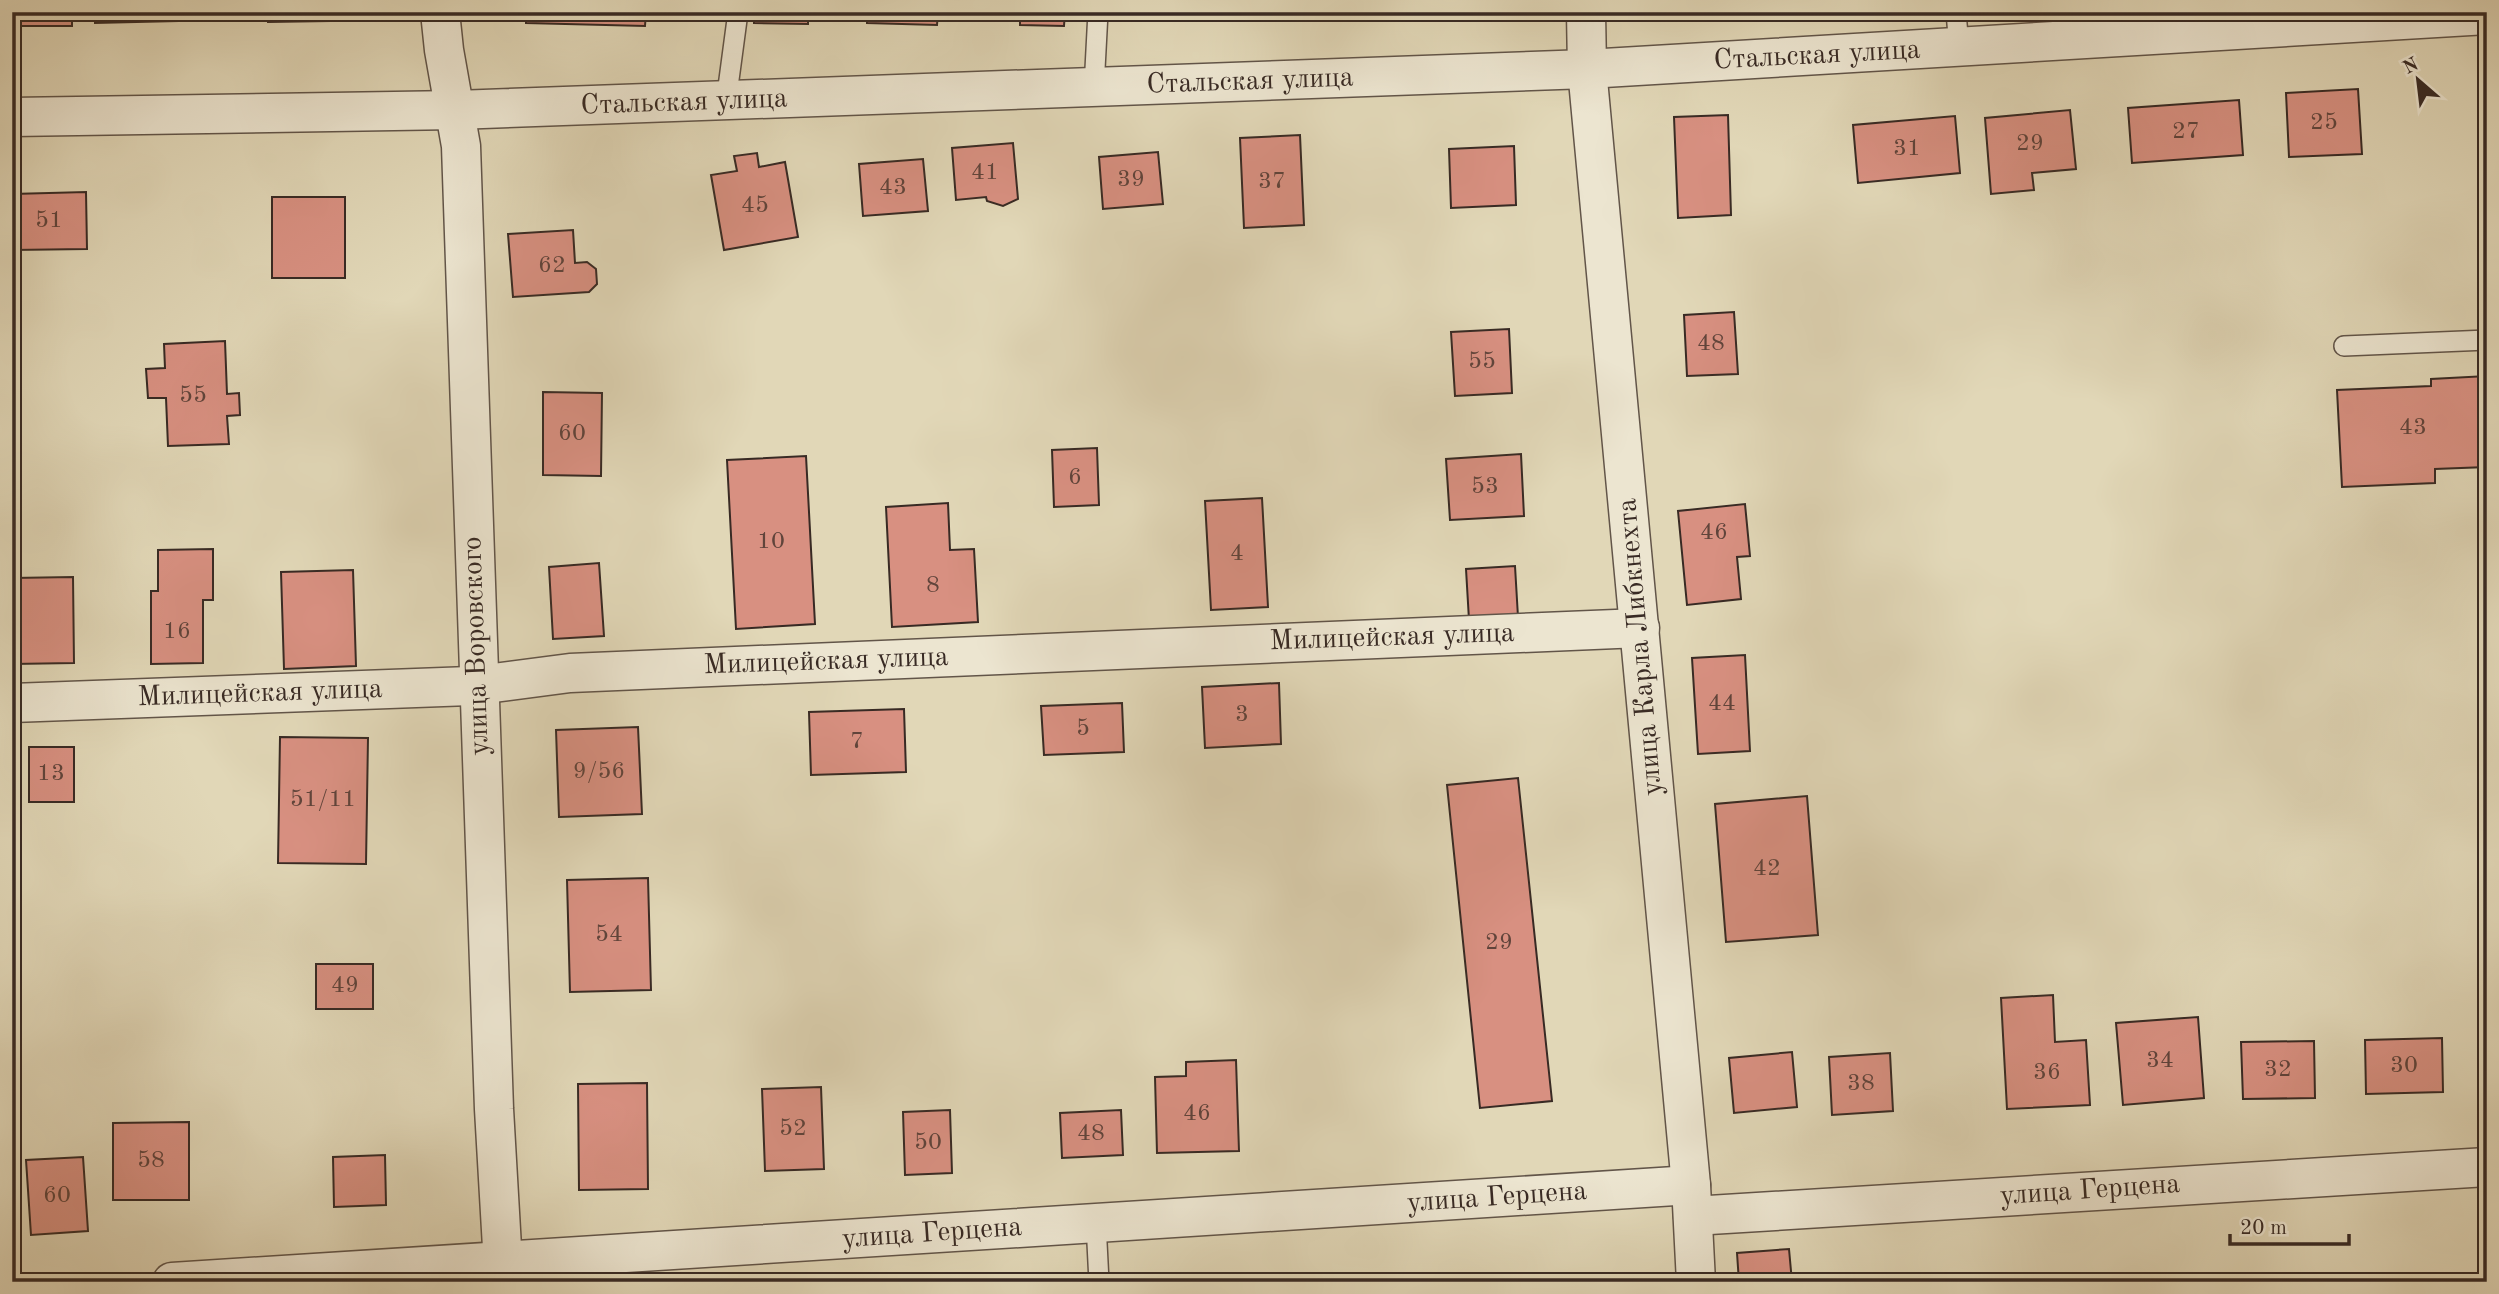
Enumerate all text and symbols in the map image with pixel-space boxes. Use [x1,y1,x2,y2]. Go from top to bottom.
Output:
street label: Стальская улица [1713,37,1921,75]
north arrow [2384,46,2454,116]
text: N [2400,55,2422,79]
street label: Стальская улица [1146,64,1354,100]
street label: Стальская улица [580,85,788,121]
house number: 25 [2310,111,2338,135]
house number: 27 [2172,120,2200,144]
house number: 29 [2016,132,2044,156]
house number: 31 [1893,137,1921,161]
house number: 41 [971,161,999,185]
house number: 39 [1117,168,1145,192]
house number: 37 [1258,170,1286,194]
house number: 43 [879,176,907,200]
house number: 45 [741,194,769,218]
house number: 51 [35,209,63,233]
house number: 62 [538,254,566,278]
house number: 48 [1697,332,1725,356]
house number: 55 [1468,350,1496,374]
house number: 55 [179,384,207,408]
house number: 43 [2399,416,2427,440]
house number: 60 [558,422,586,446]
house number: 6 [1068,466,1082,490]
house number: 53 [1471,475,1499,499]
street label: улица Карла Либкнехта [1614,497,1668,797]
house number: 46 [1700,521,1728,545]
house number: 10 [757,530,785,554]
street label: улица Воровского [459,536,495,756]
house number: 4 [1230,542,1244,566]
house number: 8 [926,574,940,598]
house number: 16 [163,620,191,644]
street label: Милицейская улица [1269,620,1515,656]
street label: Милицейская улица [703,644,949,680]
street label: Милицейская улица [137,676,383,712]
house number: 44 [1708,692,1736,716]
house number: 3 [1235,703,1249,727]
house number: 5 [1076,717,1090,741]
house number: 7 [850,730,864,754]
house number: 9/56 [573,760,625,784]
house number: 13 [37,762,65,786]
house number: 51/11 [290,788,356,812]
house number: 42 [1753,857,1781,881]
house number: 54 [595,923,623,947]
house number: 29 [1485,931,1513,955]
house number: 49 [331,974,359,998]
house number: 34 [2146,1049,2174,1073]
house number: 30 [2390,1054,2418,1078]
house number: 32 [2264,1058,2292,1082]
house number: 36 [2033,1061,2061,1085]
house number: 38 [1847,1072,1875,1096]
house number: 46 [1183,1102,1211,1126]
house number: 52 [779,1117,807,1141]
house number: 48 [1077,1122,1105,1146]
house number: 50 [914,1131,942,1155]
house number: 58 [137,1149,165,1173]
street label: улица Герцена [1999,1171,2181,1211]
street label: улица Герцена [1406,1178,1588,1218]
house number: 60 [43,1184,71,1208]
scale bar [2230,1203,2348,1247]
street label: улица Герцена [841,1214,1023,1254]
text: 20 m [2240,1218,2287,1239]

